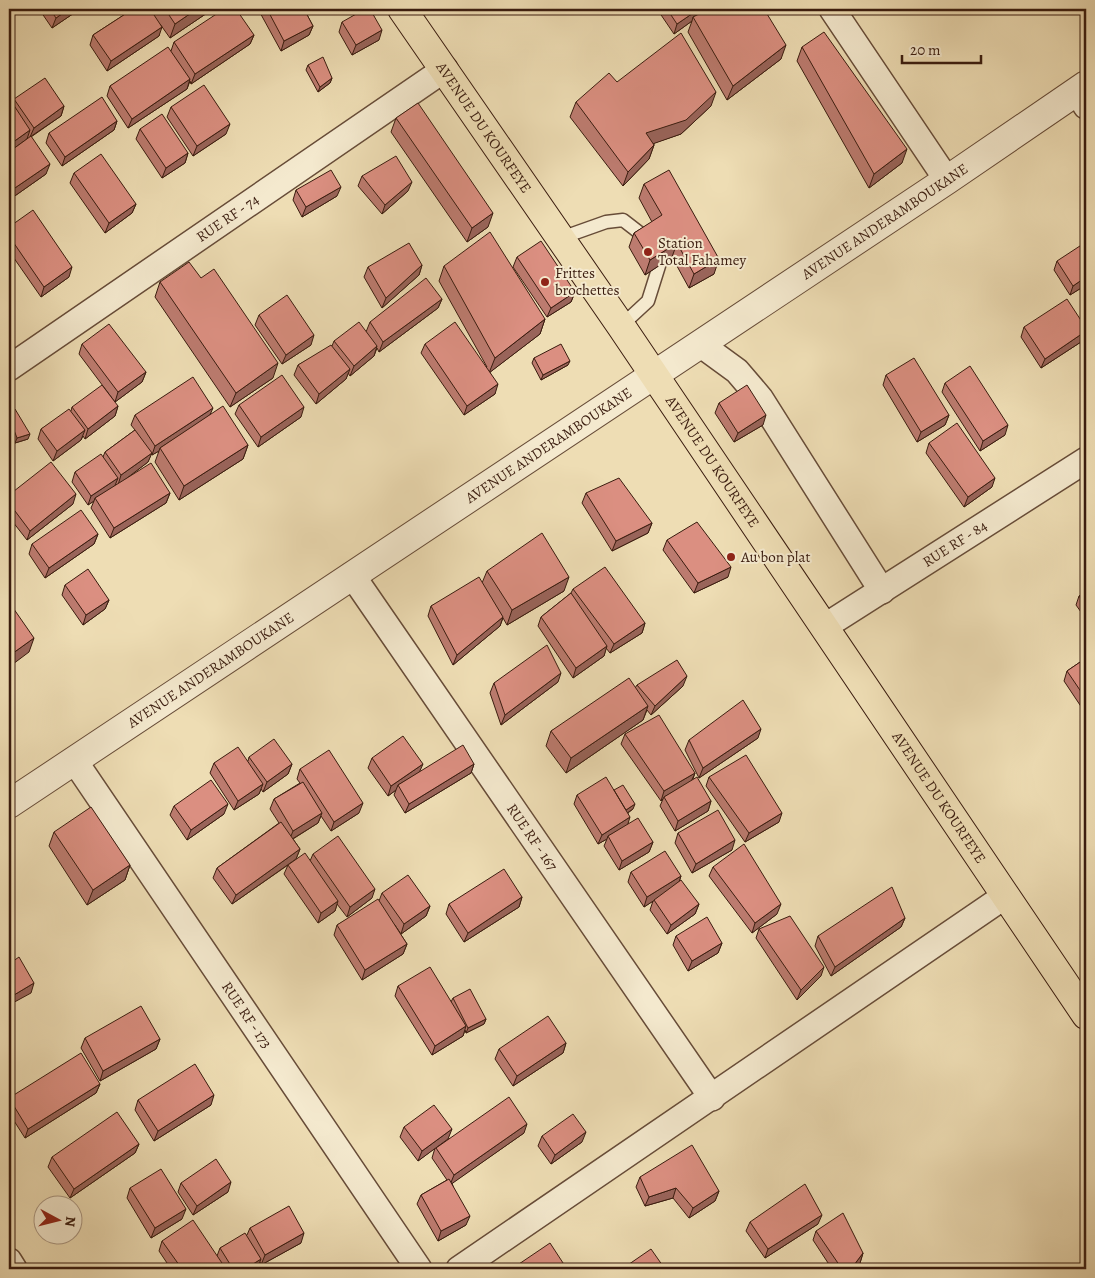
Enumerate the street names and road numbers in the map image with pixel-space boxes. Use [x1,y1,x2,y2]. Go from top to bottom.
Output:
street label: AVENUE DU KOURFEYE [431,57,536,197]
street label: AVENUE ANDERAMBOUKANE [797,159,972,284]
street label: RUE RF - 74 [192,189,263,247]
street label: AVENUE ANDERAMBOUKANE [461,383,636,508]
street label: AVENUE DU KOURFEYE [660,391,764,531]
street label: RUE RF - 84 [919,516,991,572]
street label: AVENUE ANDERAMBOUKANE [123,607,298,733]
street label: AVENUE DU KOURFEYE [887,727,991,867]
street label: RUE RF - 167 [502,799,563,875]
street label: RUE RF - 173 [217,978,277,1052]

